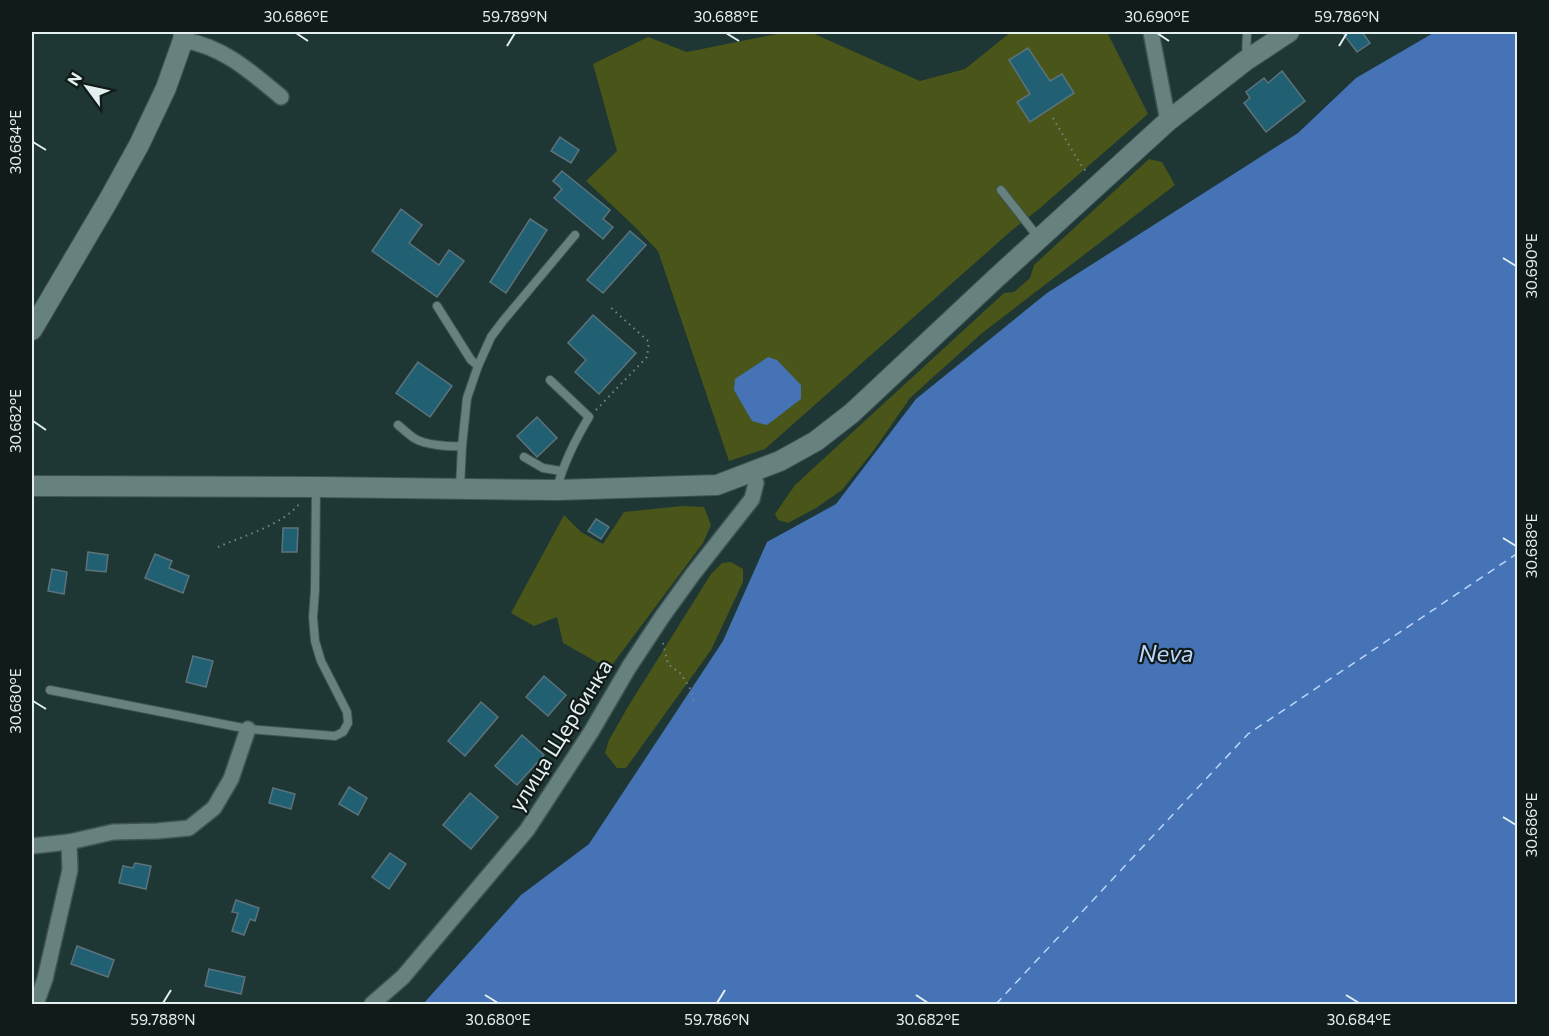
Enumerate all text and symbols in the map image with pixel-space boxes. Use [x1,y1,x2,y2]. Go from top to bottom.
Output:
text: 30.686°E [264,7,328,25]
text: 59.789°N [482,7,548,25]
text: 30.688°E [694,7,758,25]
text: 30.690°E [1124,7,1190,25]
text: 59.786°N [1314,7,1380,25]
north arrow [57,57,117,117]
text: N [63,68,85,89]
text: 30.684°E [6,110,24,174]
text: 30.690°E [1522,233,1540,299]
text: 30.682°E [6,389,24,453]
text: 30.688°E [1522,514,1540,578]
water label: Neva [1138,638,1194,667]
street label: улица Щербинка [502,654,618,816]
text: 30.680°E [6,668,24,734]
text: 30.686°E [1522,793,1540,857]
text: 59.788°N [130,1010,196,1028]
text: 30.680°E [465,1010,531,1028]
text: 59.786°N [684,1010,750,1028]
text: 30.682°E [896,1010,960,1028]
text: 30.684°E [1327,1010,1391,1028]

